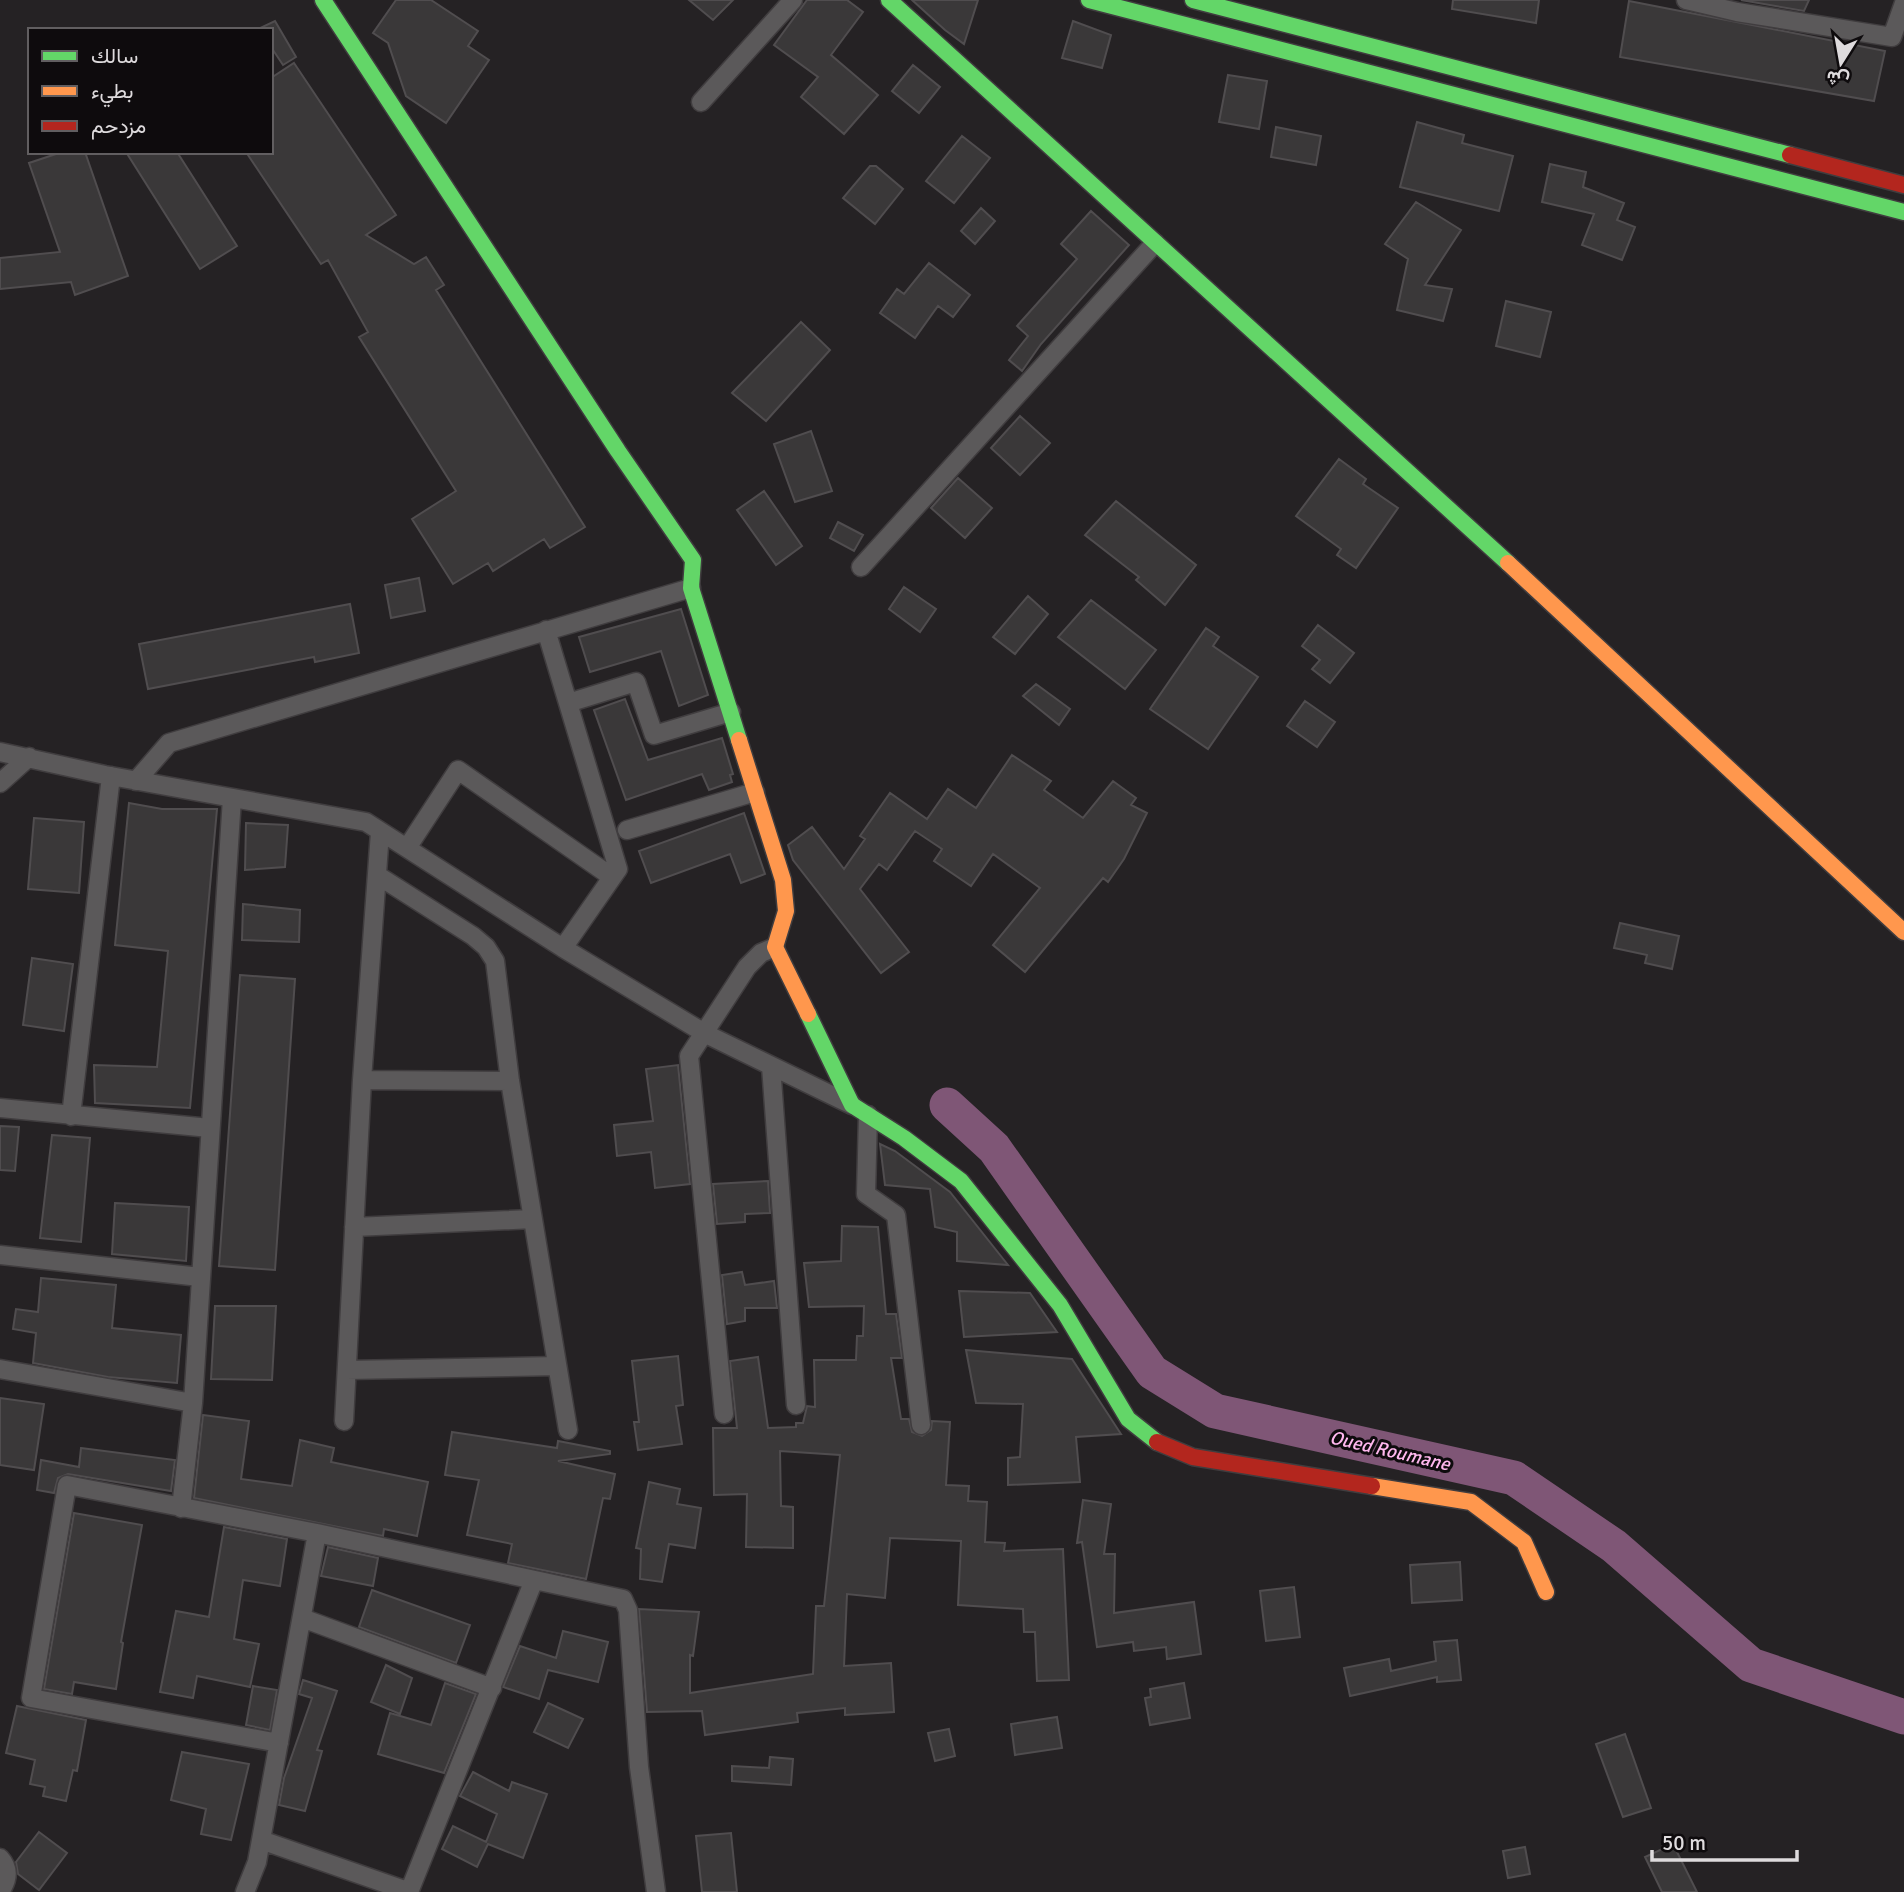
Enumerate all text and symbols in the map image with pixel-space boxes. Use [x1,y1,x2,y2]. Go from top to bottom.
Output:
legend [28,28,273,154]
north arrow [1806,28,1876,98]
text: سالك [91,43,138,69]
text: ش [1824,65,1851,93]
text: بطيء [91,78,134,108]
text: مزدحم [91,113,146,140]
water label: Oued Roumane [1327,1425,1454,1477]
scale bar [1652,1818,1797,1862]
text: 50 m [1662,1830,1706,1856]

